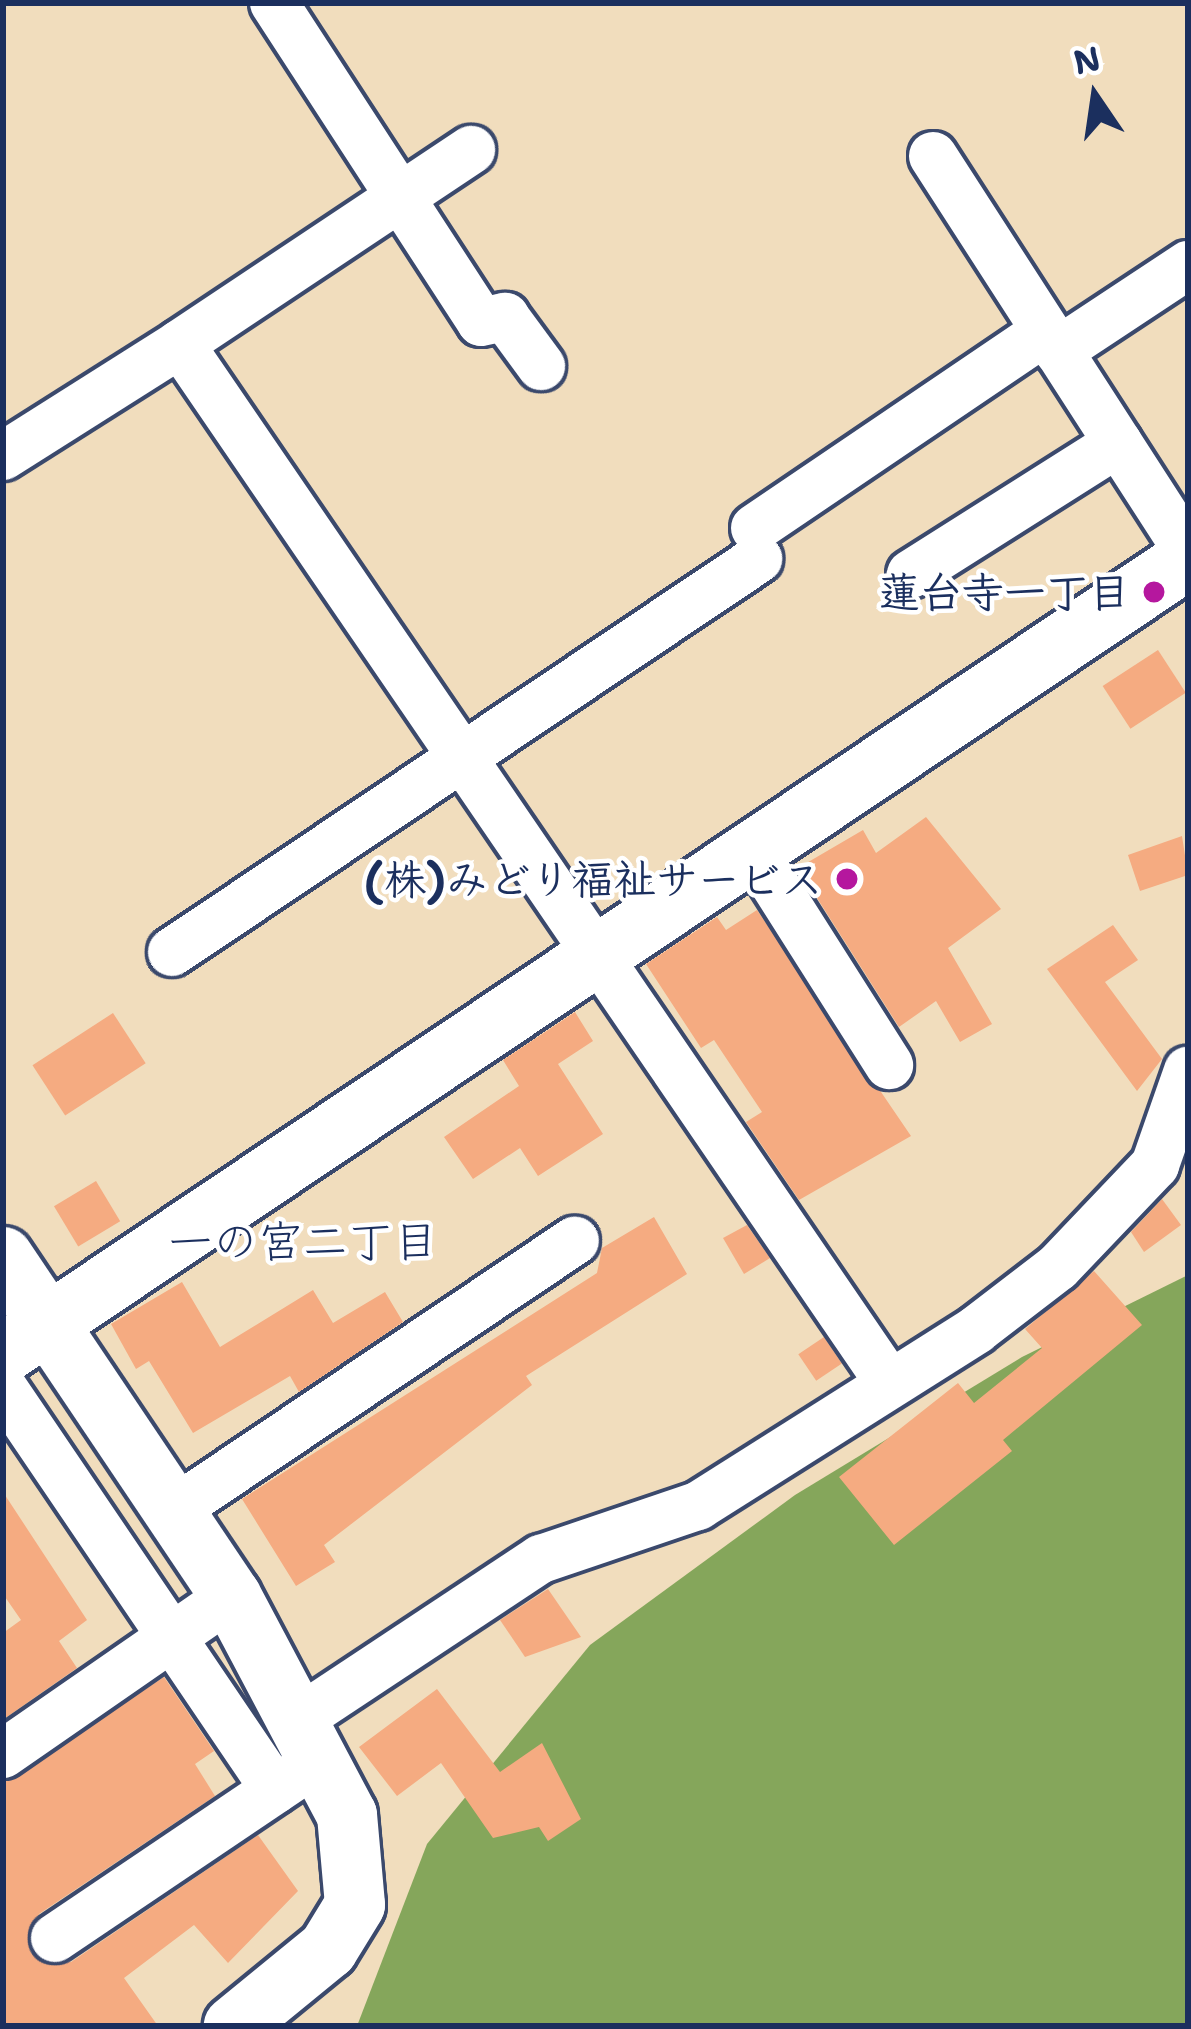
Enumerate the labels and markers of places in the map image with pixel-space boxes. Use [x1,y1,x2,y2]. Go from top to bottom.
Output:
place label: 蓮台寺一丁目 [878,567,1130,617]
marker: 蓮台寺一丁目 [1141,579,1167,605]
place label: (株)みどり福祉サービス [363,854,823,904]
marker: (株)みどり福祉サービス [834,866,860,892]

